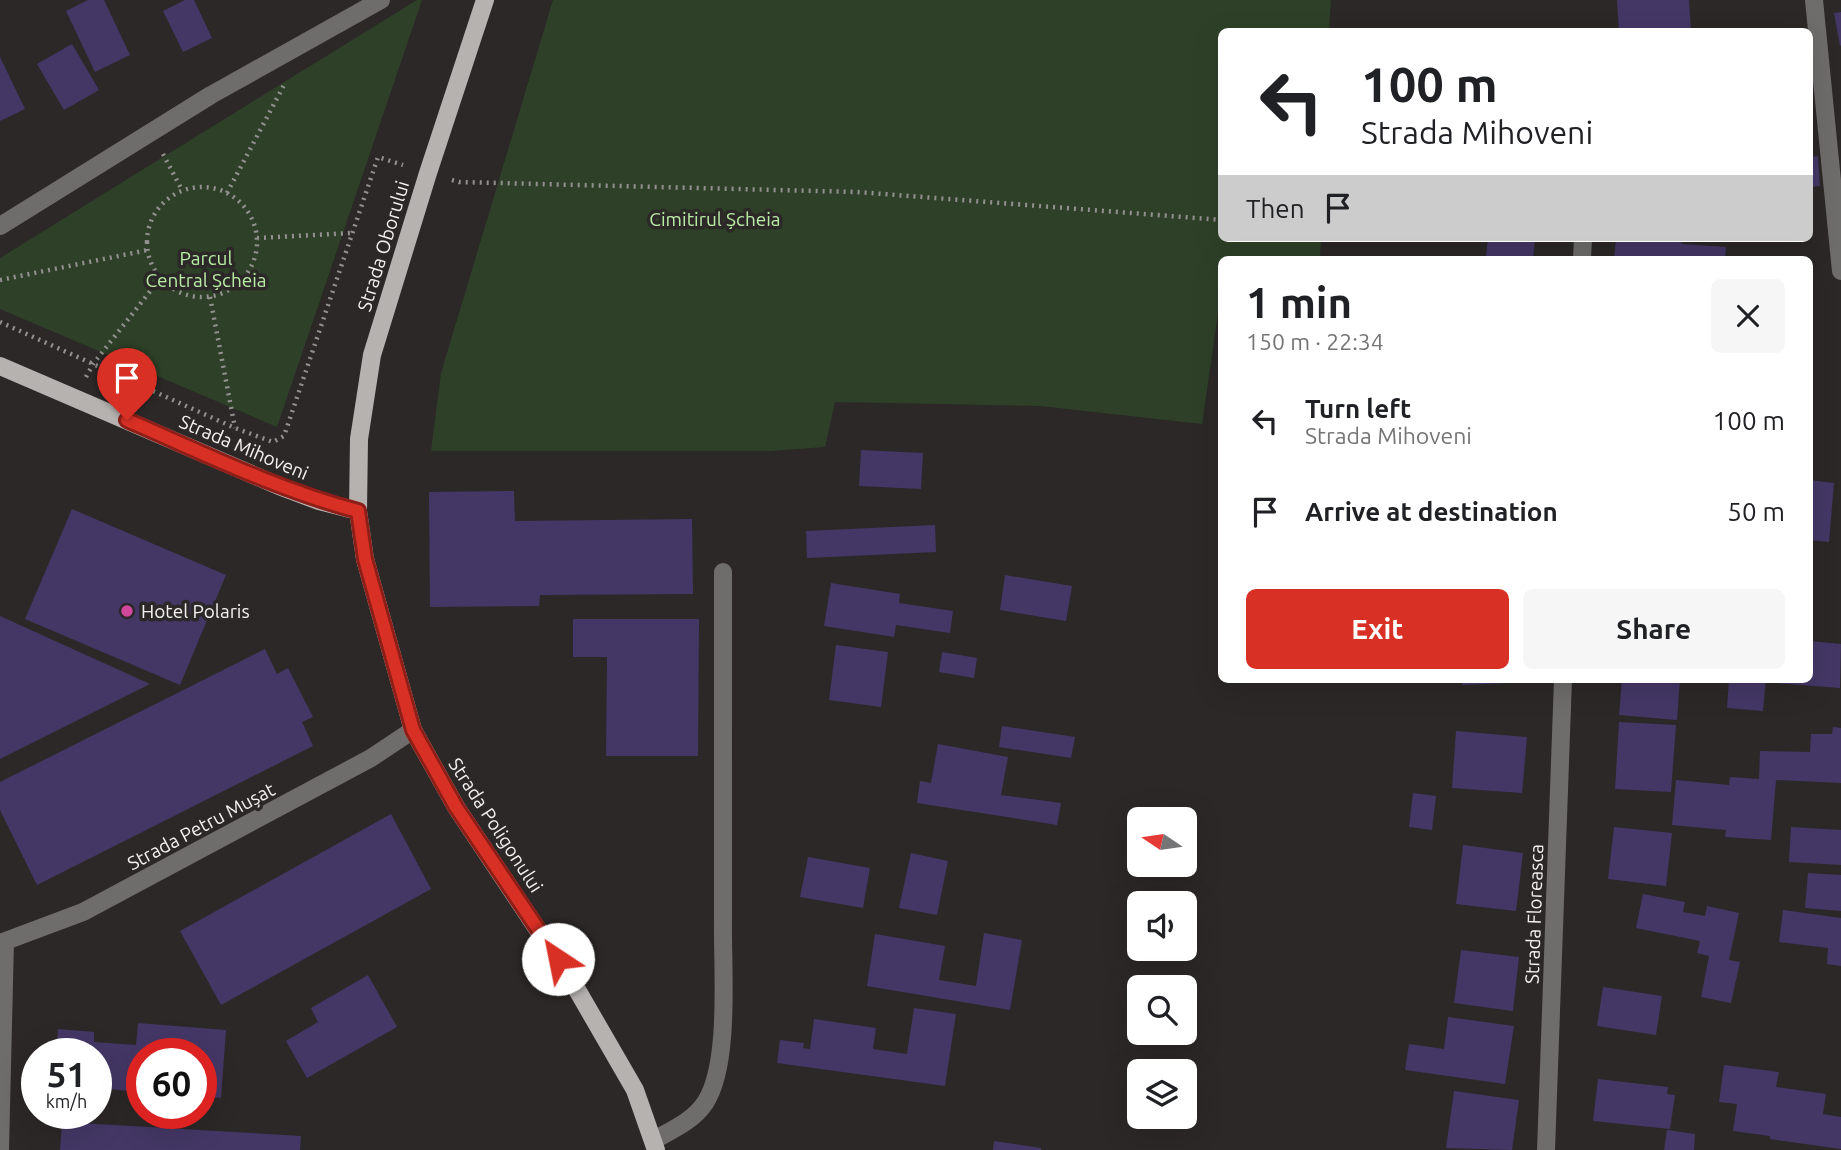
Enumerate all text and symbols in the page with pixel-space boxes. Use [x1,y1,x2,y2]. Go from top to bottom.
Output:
icon: left [1246,56,1337,147]
text: 100 m [1361,56,1498,111]
text: Strada Mihoveni [1361,114,1593,150]
street label: Strada Oborului [353,178,413,314]
icon: arrive [1319,189,1357,227]
text: Then [1246,194,1305,223]
park label: Cimitirul Șcheia [649,208,781,230]
park label: Parcul Central Șcheia [145,247,267,291]
text: 1 min [1246,279,1352,326]
button: close [1711,279,1785,353]
text: 150 m · 22:34 [1246,329,1384,354]
pin [97,348,157,420]
icon: arrive [108,359,146,397]
text: Turn left [1305,394,1411,423]
icon: left [1246,402,1284,440]
text: 100 m [1713,406,1785,435]
street label: Strada Mihoveni [176,410,312,484]
text: Strada Mihoveni [1305,423,1472,448]
icon: arrive [1246,493,1284,531]
text: Arrive at destination [1305,497,1558,526]
text: 50 m [1727,497,1785,526]
button: Exit [1246,589,1509,669]
button: Share [1523,589,1785,669]
place label: Hotel Polaris [141,600,250,622]
marker: Hotel Polaris [119,603,135,619]
street label: Strada Poligonului [444,754,548,896]
street label: Strada Petru Mușat [124,778,279,874]
north arrow [1127,807,1197,877]
map controls [1127,807,1197,1129]
street label: Strada Floreasca [1521,844,1547,984]
button: sound [1127,891,1197,961]
position arrow [521,922,595,996]
button: search [1127,975,1197,1045]
speed limit sign: 60 [126,1038,217,1129]
text: 51 [47,1054,86,1094]
button: layers [1127,1059,1197,1129]
text: km/h [46,1091,87,1111]

